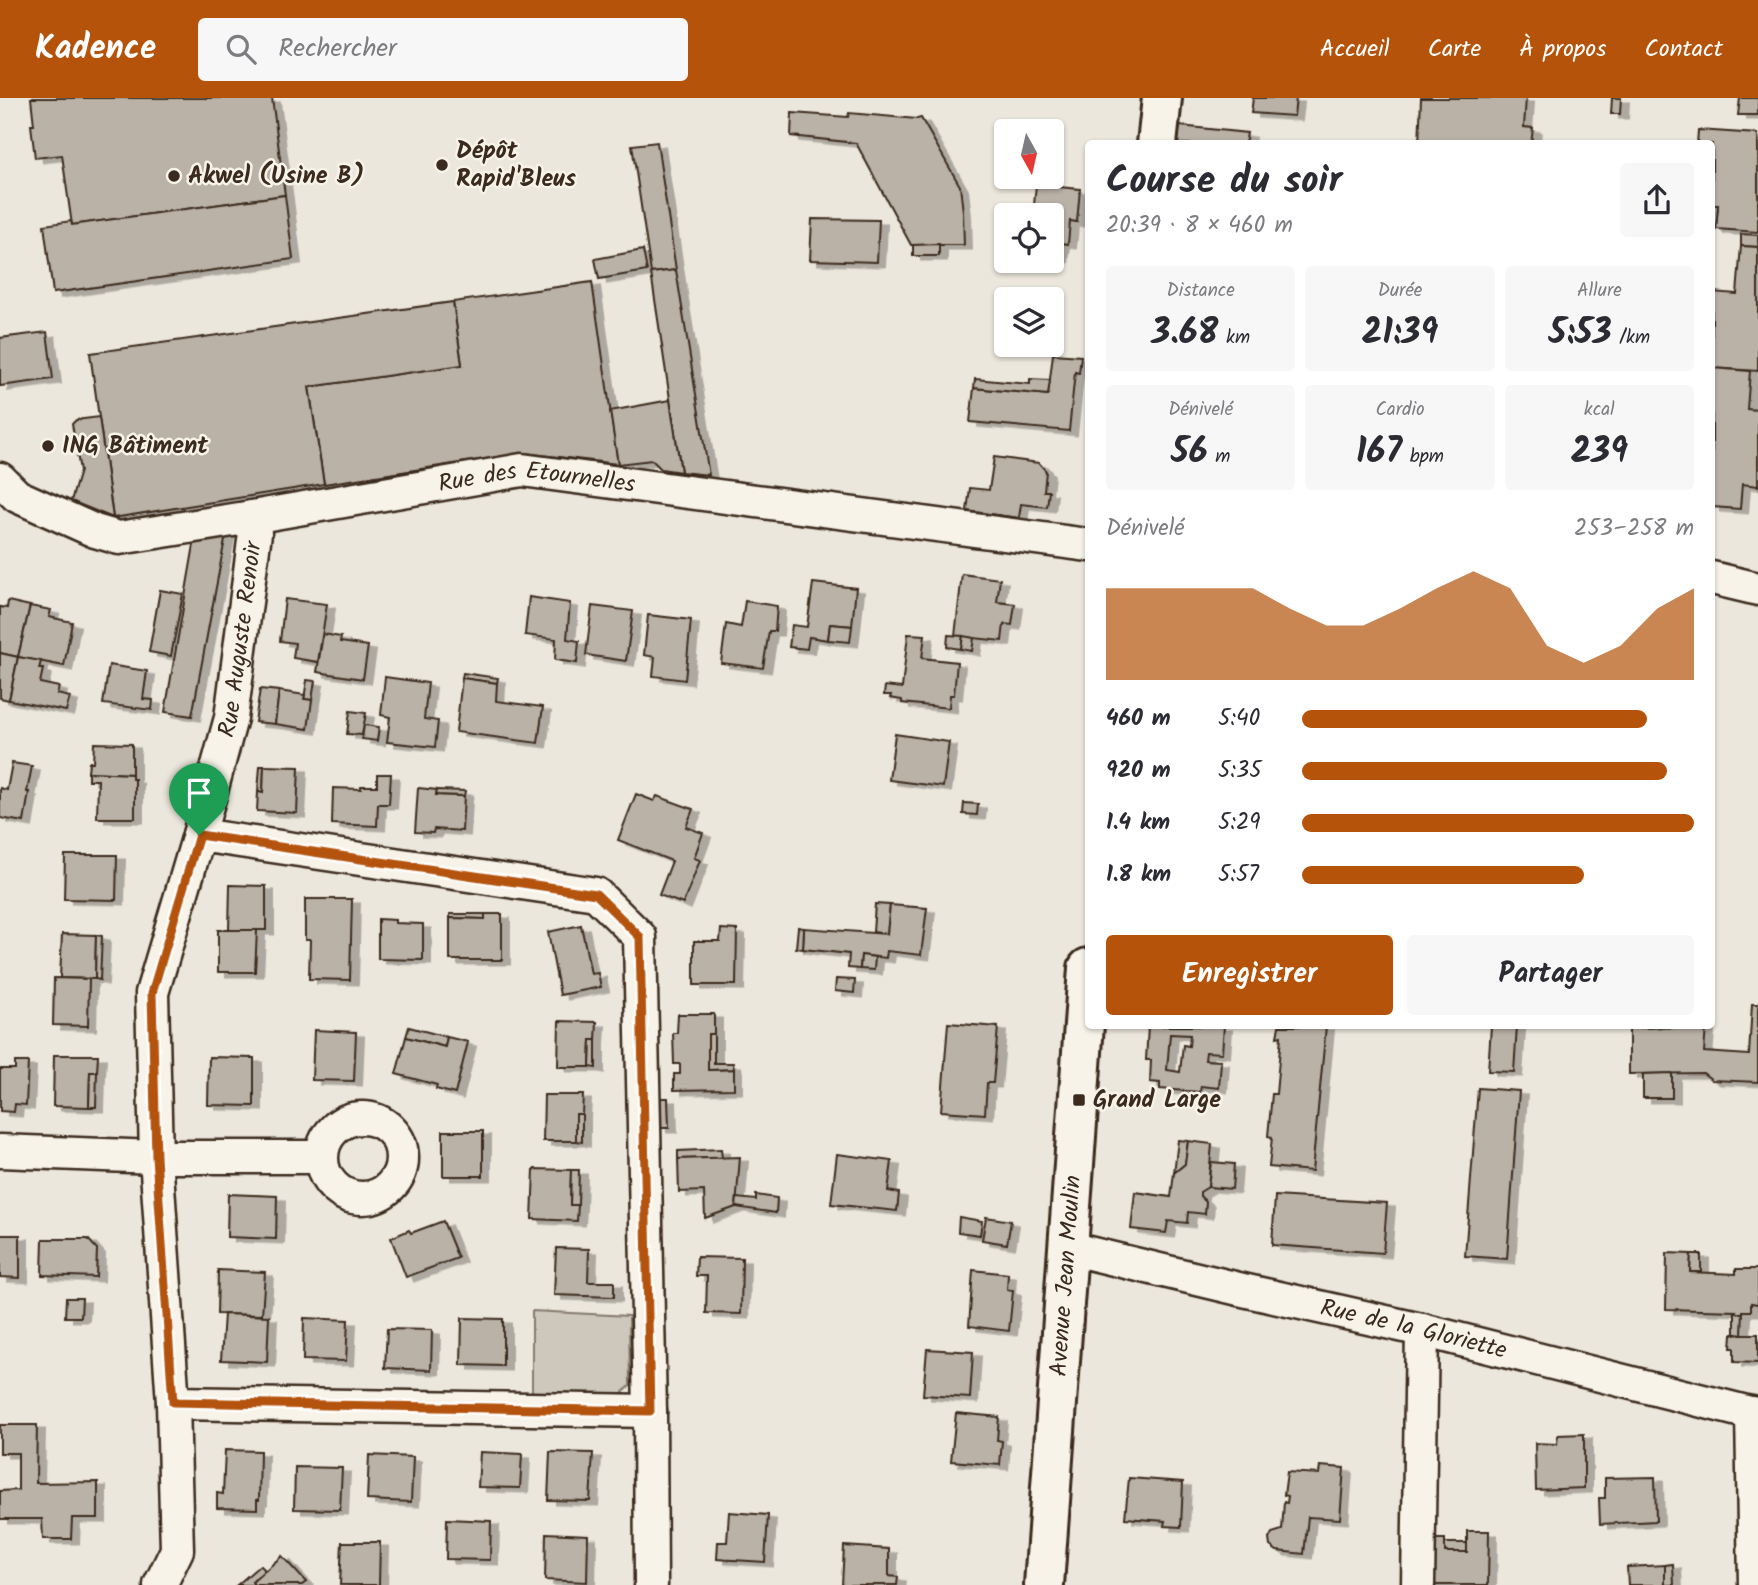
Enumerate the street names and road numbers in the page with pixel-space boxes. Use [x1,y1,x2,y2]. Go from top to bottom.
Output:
street label: Rue des Etournelles [435,450,638,504]
street label: Rue Auguste Renoir [207,537,273,742]
street label: Avenue Jean Moulin [1039,1174,1093,1378]
street label: Rue de la Gloriette [1317,1288,1511,1370]

